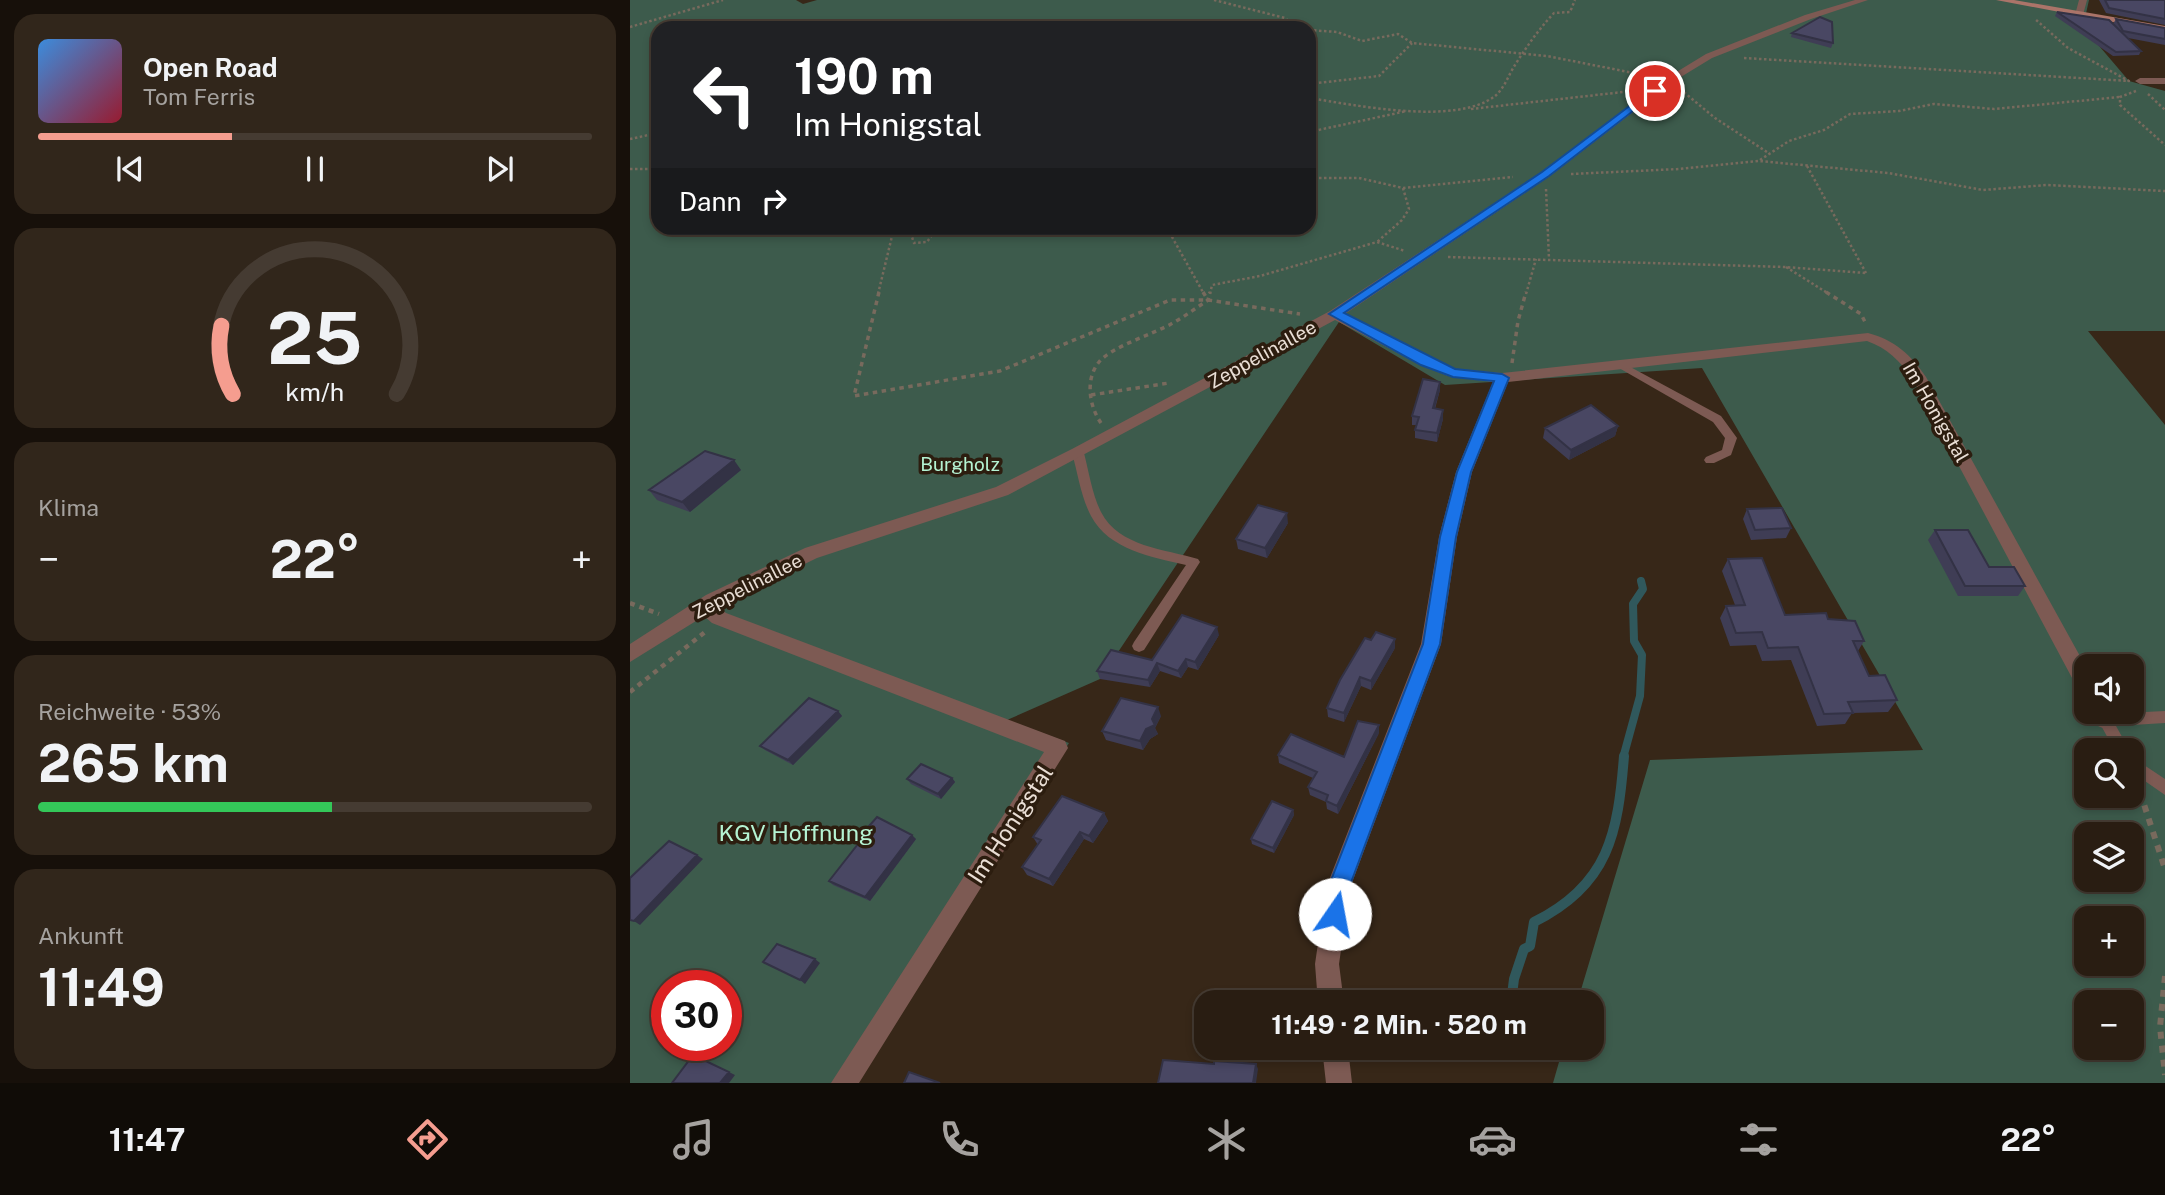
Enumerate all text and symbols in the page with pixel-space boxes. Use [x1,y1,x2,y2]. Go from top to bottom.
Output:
text: 190 m [794,47,934,105]
icon: left [679,49,770,140]
text: Open Road [143,52,278,83]
pin [1625,61,1685,121]
icon: arrive [1636,72,1674,110]
text: Tom Ferris [143,83,255,110]
text: Im Honigstal [794,106,982,143]
icon: previous [111,150,149,188]
icon: pause [296,150,334,188]
icon: next [481,150,519,188]
icon: right [755,182,793,220]
text: Dann [679,186,741,217]
text: 25 [267,295,363,380]
street label: Zeppelinallee [1204,315,1320,393]
street label: Im Honigstal [1899,358,1973,466]
text: km/h [286,376,344,406]
park label: Burgholz [920,453,1000,475]
text: Klima [38,494,99,521]
text: 22° [270,529,360,590]
text: − [38,537,59,582]
text: + [571,537,592,582]
street label: Zeppelinallee [688,549,806,623]
map controls [2074,654,2144,1060]
button: sound [2074,654,2144,724]
text: Reichweite · 53% [38,698,221,725]
text: 265 km [38,733,229,794]
button: search [2074,738,2144,808]
street label: Im Honigstal [962,760,1058,888]
park label: KGV Hoffnung [719,819,873,846]
button: layers [2074,822,2144,892]
position arrow [1298,877,1372,951]
button: + [2074,906,2144,976]
text: Ankunft [38,922,124,949]
text: 11:49 [38,957,165,1018]
speed limit sign: 30 [651,970,742,1061]
button: − [2074,990,2144,1060]
text: 11:49 · 2 Min. · 520 m [1271,1009,1527,1040]
icon: directions [403,1115,452,1164]
icon: music [669,1115,718,1164]
icon: phone [935,1115,984,1164]
icon: climate [1202,1115,1251,1164]
icon: car [1468,1115,1517,1164]
icon: filters [1734,1115,1783,1164]
text: 11:47 [109,1121,186,1158]
text: 22° [2000,1121,2056,1158]

